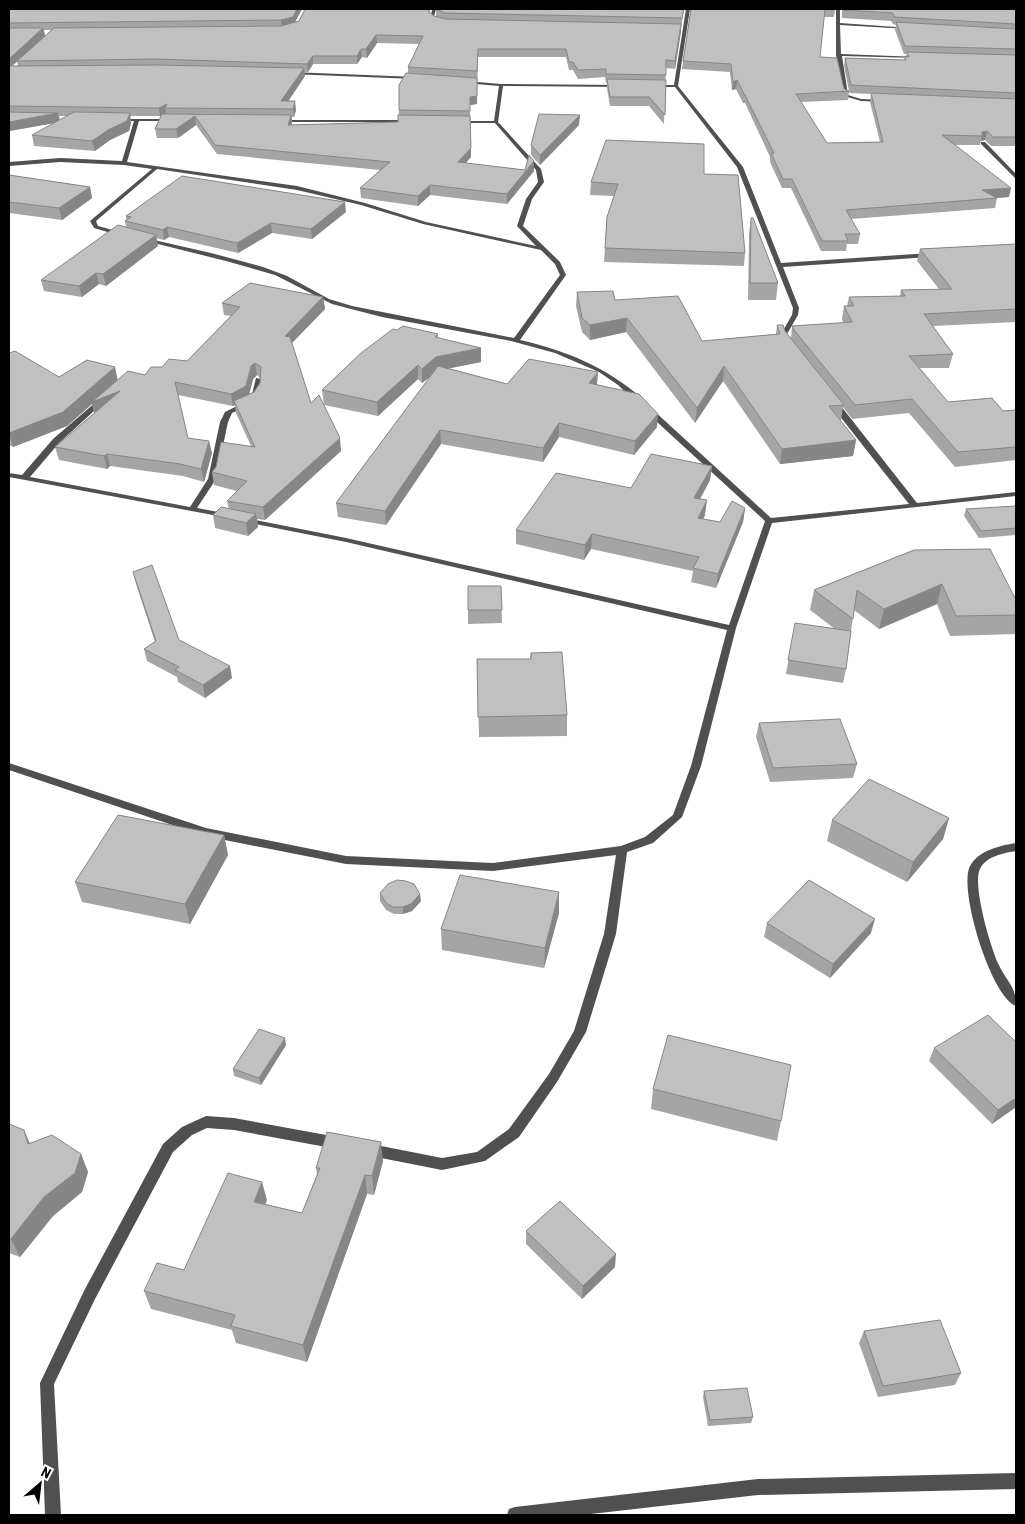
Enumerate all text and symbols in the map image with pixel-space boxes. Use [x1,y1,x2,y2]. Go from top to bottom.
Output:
north arrow [15,1459,65,1509]
text: N [39,1463,54,1482]

